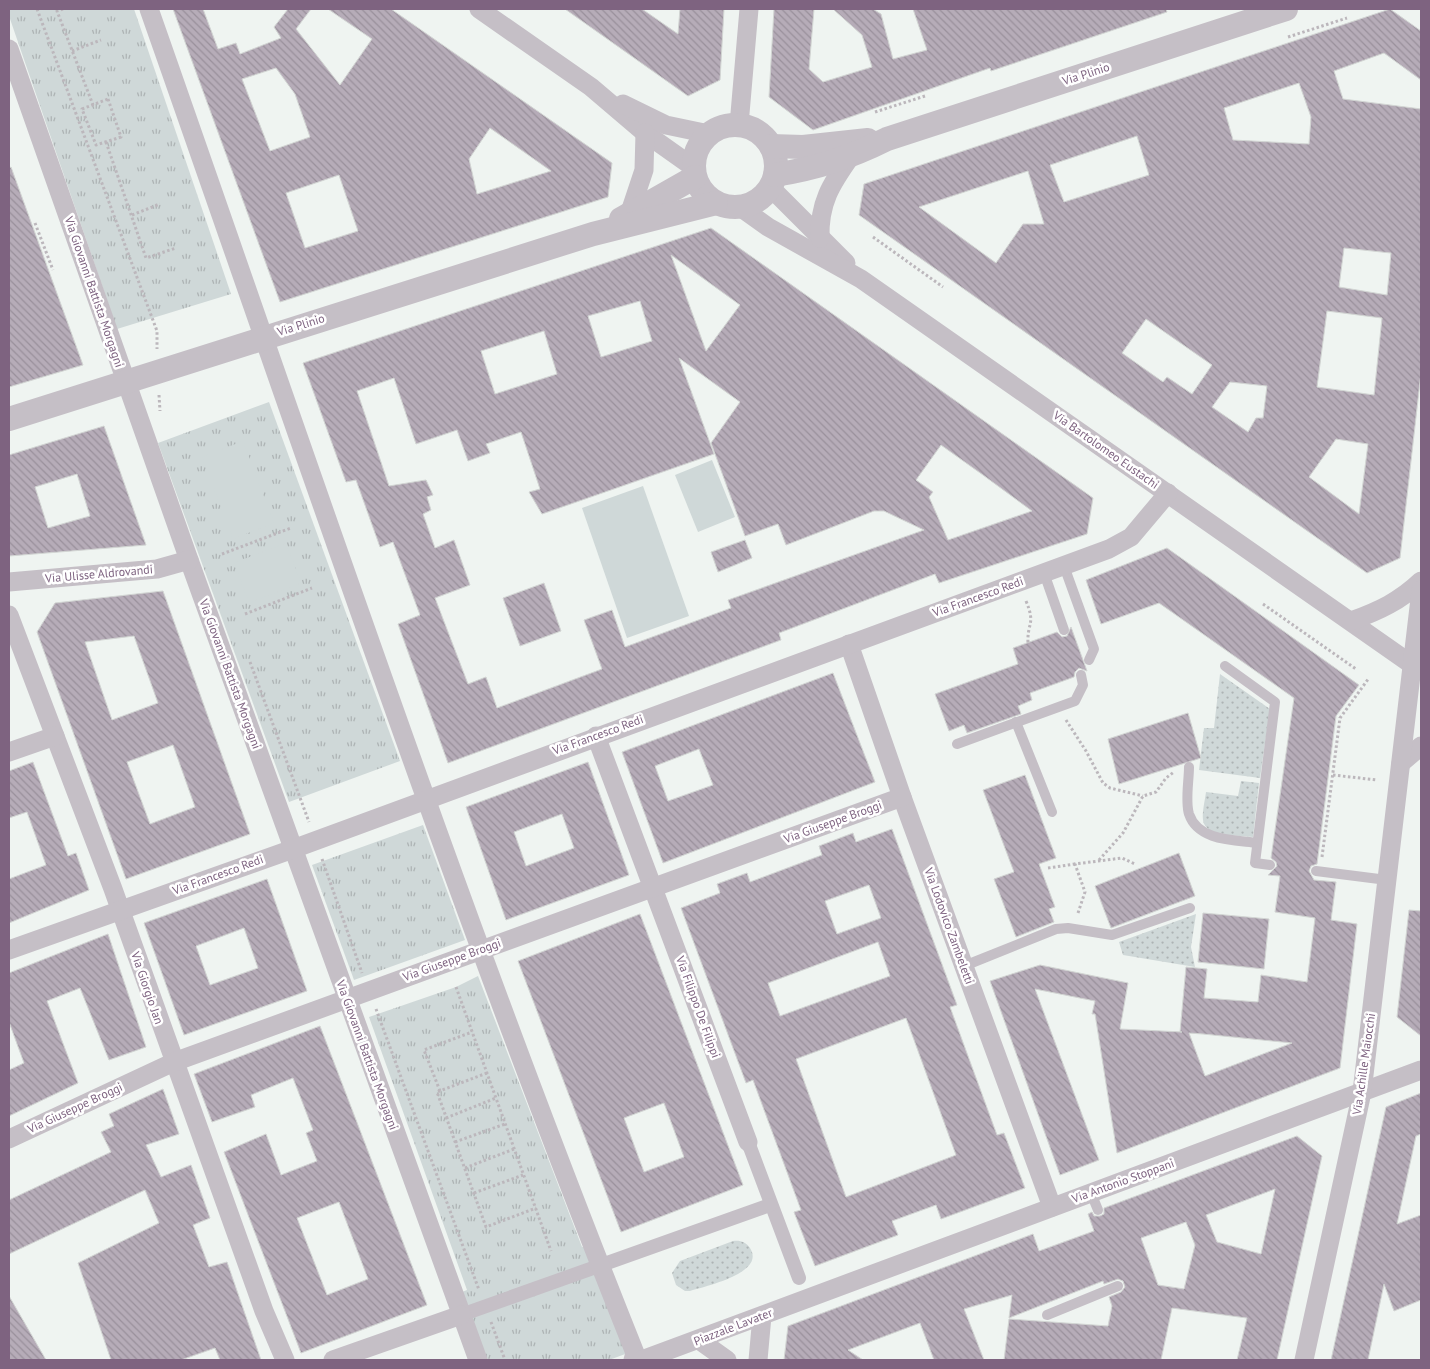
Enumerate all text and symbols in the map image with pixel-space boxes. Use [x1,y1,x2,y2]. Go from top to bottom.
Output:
street label: Via Plinio [1059,59,1111,89]
street label: Via Giovanni Battista Morgagni [61,213,127,369]
street label: Via Plinio [274,310,326,339]
street label: Via Bartolomeo Eustachi [1050,407,1162,492]
street label: Via Ulisse Aldrovandi [43,561,153,586]
street label: Via Francesco Redi [930,573,1025,620]
street label: Via Giovanni Battista Morgagni [196,596,265,751]
street label: Via Francesco Redi [550,711,645,758]
street label: Via Giuseppe Broggi [781,797,884,847]
street label: Via Francesco Redi [170,851,265,898]
street label: Via Lodovico Zambeletti [921,865,978,986]
street label: Via Giuseppe Broggi [400,935,503,985]
street label: Via Giorgio Jan [128,949,167,1026]
street label: Via Filippo De Filippi [673,953,724,1060]
street label: Via Giovanni Battista Morgagni [333,977,402,1132]
street label: Via Achille Maiocchi [1349,1012,1378,1117]
street label: Via Giuseppe Broggi [24,1079,125,1137]
street label: Via Antonio Stoppani [1069,1155,1176,1206]
street label: Piazzale Lavater [691,1305,774,1348]

